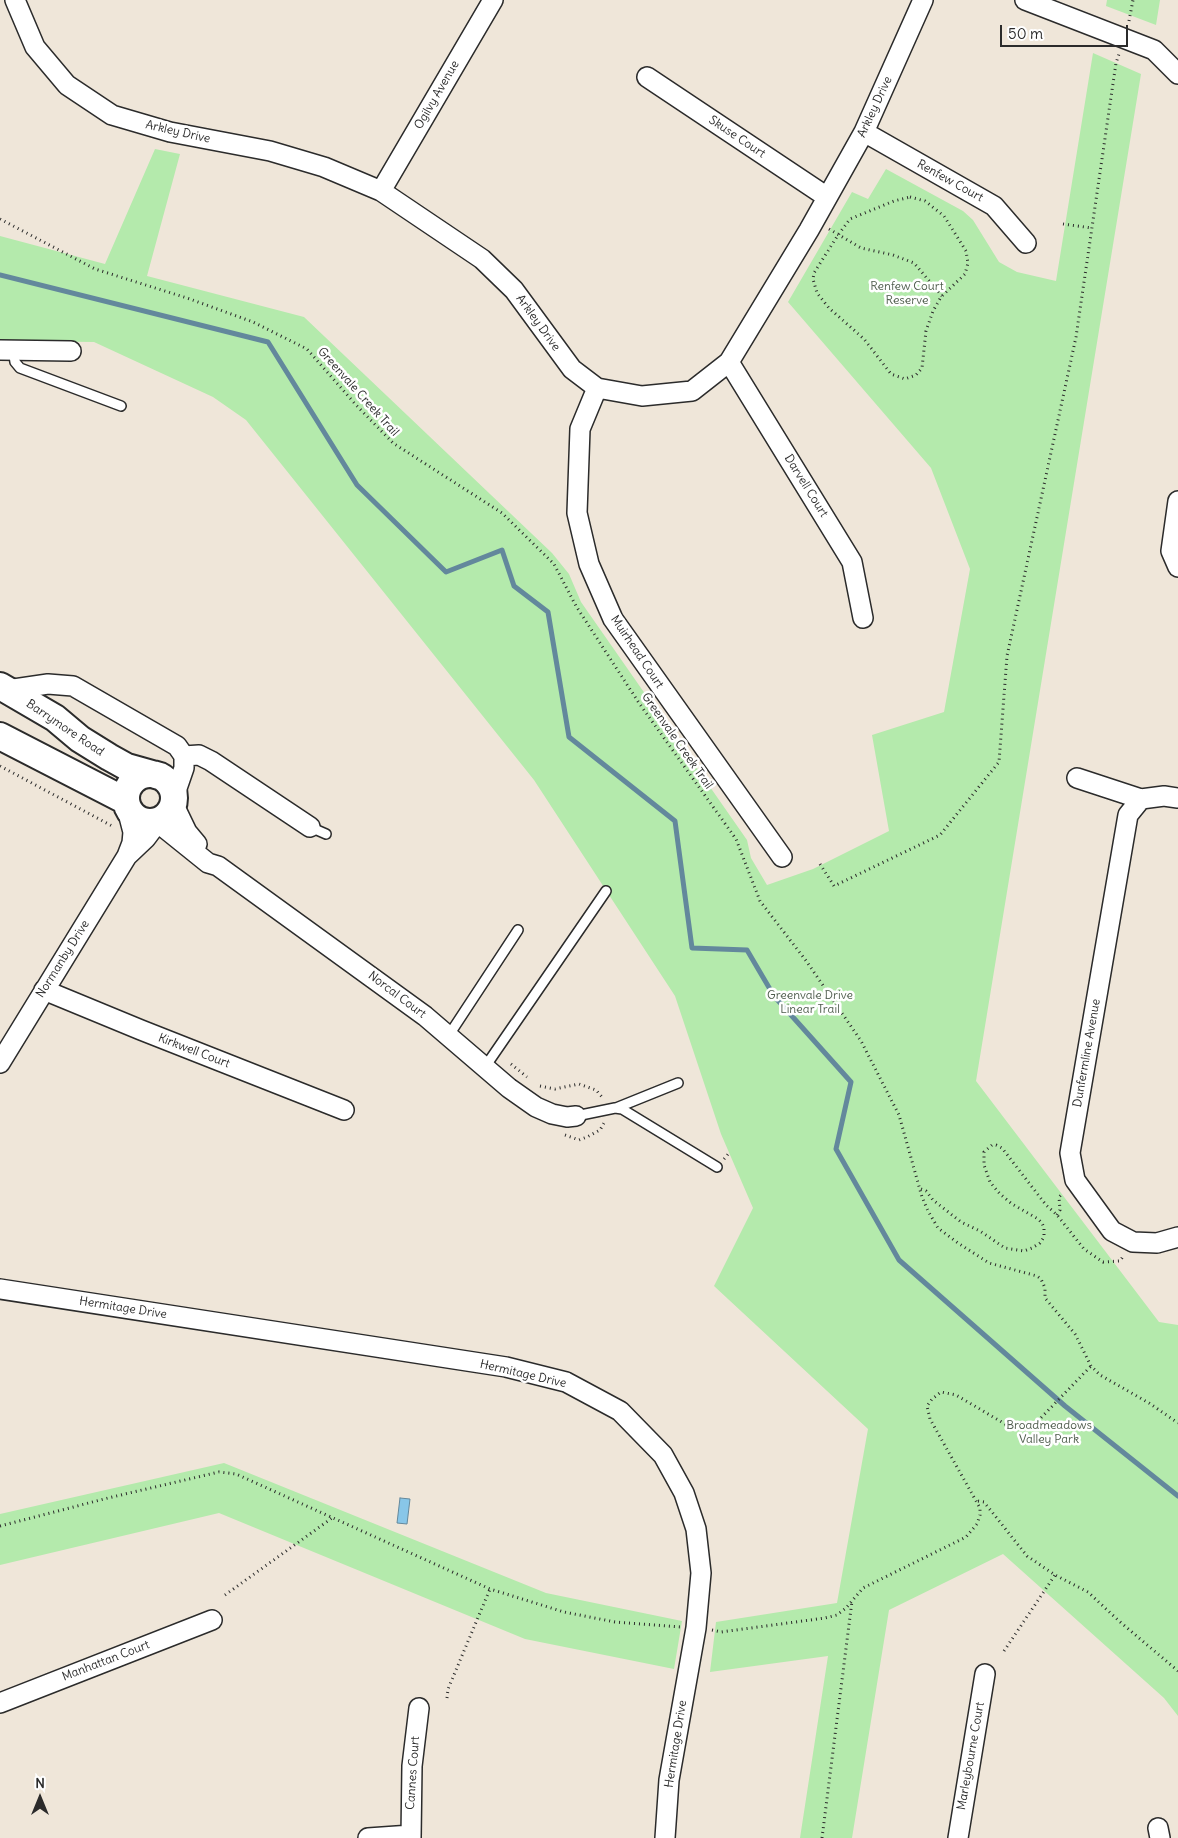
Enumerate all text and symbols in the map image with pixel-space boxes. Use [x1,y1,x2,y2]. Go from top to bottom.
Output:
scale bar [1003,15,1130,47]
text: 50 m [1008,24,1043,43]
street label: Ogilvy Avenue [411,58,463,132]
street label: Arkley Drive [855,74,895,140]
street label: Skuse Court [706,113,768,161]
street label: Arkley Drive [144,118,212,146]
street label: Renfew Court [914,157,986,205]
park label: Renfew Court Reserve [870,280,944,308]
street label: Arkley Drive [513,292,563,354]
street label: Greenvale Creek Trail [314,345,402,439]
street label: Darvell Court [781,452,831,520]
street label: Muirhead Court [607,613,667,691]
street label: Greenvale Creek Trail [638,690,716,792]
street label: Barrymore Road [23,697,107,759]
street label: Normanby Drive [33,918,93,1000]
street label: Norcal Court [365,969,429,1021]
park label: Greenvale Drive Linear Trail [767,989,853,1017]
street label: Dunfermline Avenue [1070,998,1104,1108]
street label: Kirkwell Court [156,1031,232,1071]
street label: Hermitage Drive [78,1294,168,1322]
street label: Hermitage Drive [478,1357,568,1391]
park label: Broadmeadows Valley Park [1006,1419,1092,1447]
street label: Manhattan Court [60,1638,152,1684]
street label: Hermitage Drive [662,1699,690,1789]
street label: Marleybourne Court [954,1701,988,1811]
street label: Cannes Court [403,1736,423,1810]
north arrow [15,1773,65,1823]
text: N [35,1774,45,1792]

